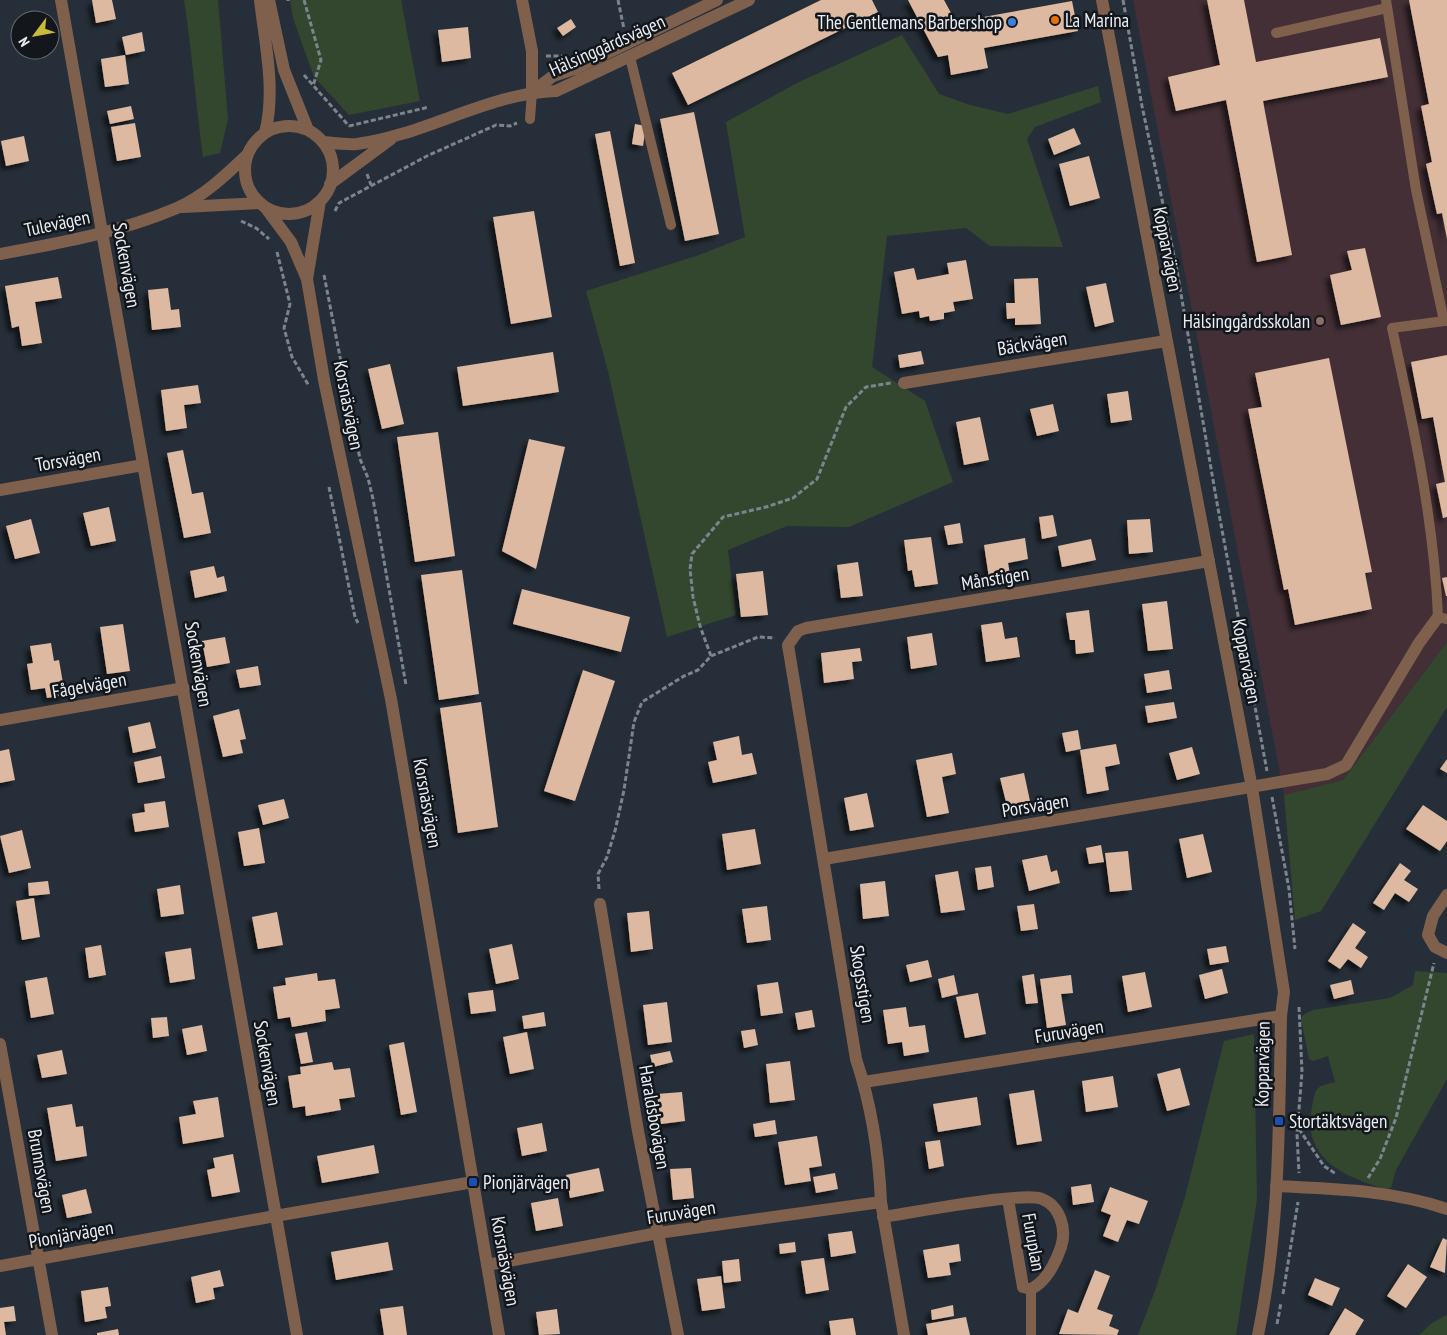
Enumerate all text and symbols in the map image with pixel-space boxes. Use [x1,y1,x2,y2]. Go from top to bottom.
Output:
place label: La Marina [1065,8,1129,32]
street label: Hälsinggårdsvägen [545,9,669,81]
north arrow [10,10,60,60]
place label: The Gentlemans Barbershop [817,10,1002,34]
marker: La Marina [1049,14,1061,26]
marker: The Gentlemans Barbershop [1006,16,1018,28]
text: N [14,34,34,50]
street label: Tulevägen [22,204,92,242]
street label: Kopparvägen [1148,205,1188,293]
street label: Sockenvägen [108,221,146,309]
place label: Hälsinggårdsskolan [1183,309,1310,333]
marker: Hälsinggårdsskolan [1314,315,1326,327]
street label: Bäckvägen [996,326,1068,360]
street label: Korsnäsvägen [329,358,369,452]
street label: Torsvägen [34,441,102,477]
street label: Månstigen [959,561,1031,595]
street label: Kopparvägen [1227,617,1267,705]
street label: Sockenvägen [180,620,218,708]
street label: Fågelvägen [50,667,128,703]
street label: Korsnäsvägen [408,756,448,850]
street label: Porsvägen [1000,788,1070,822]
street label: Skogsstigen [845,943,881,1025]
street label: Furuvägen [1033,1014,1105,1048]
street label: Sockenvägen [249,1019,287,1107]
street label: Kopparvägen [1249,1021,1275,1107]
street label: Haraldsbovägen [634,1063,676,1171]
place label: Stortäktsvägen [1289,1109,1387,1133]
marker: Stortäktsvägen [1273,1115,1285,1127]
street label: Brunnsvägen [23,1127,61,1215]
place label: Pionjärvägen [483,1170,569,1194]
marker: Pionjärvägen [467,1176,479,1188]
street label: Furuvägen [645,1195,717,1229]
street label: Furuplan [1017,1211,1051,1273]
street label: Korsnäsvägen [486,1214,526,1308]
street label: Pionjärvägen [27,1215,115,1253]

